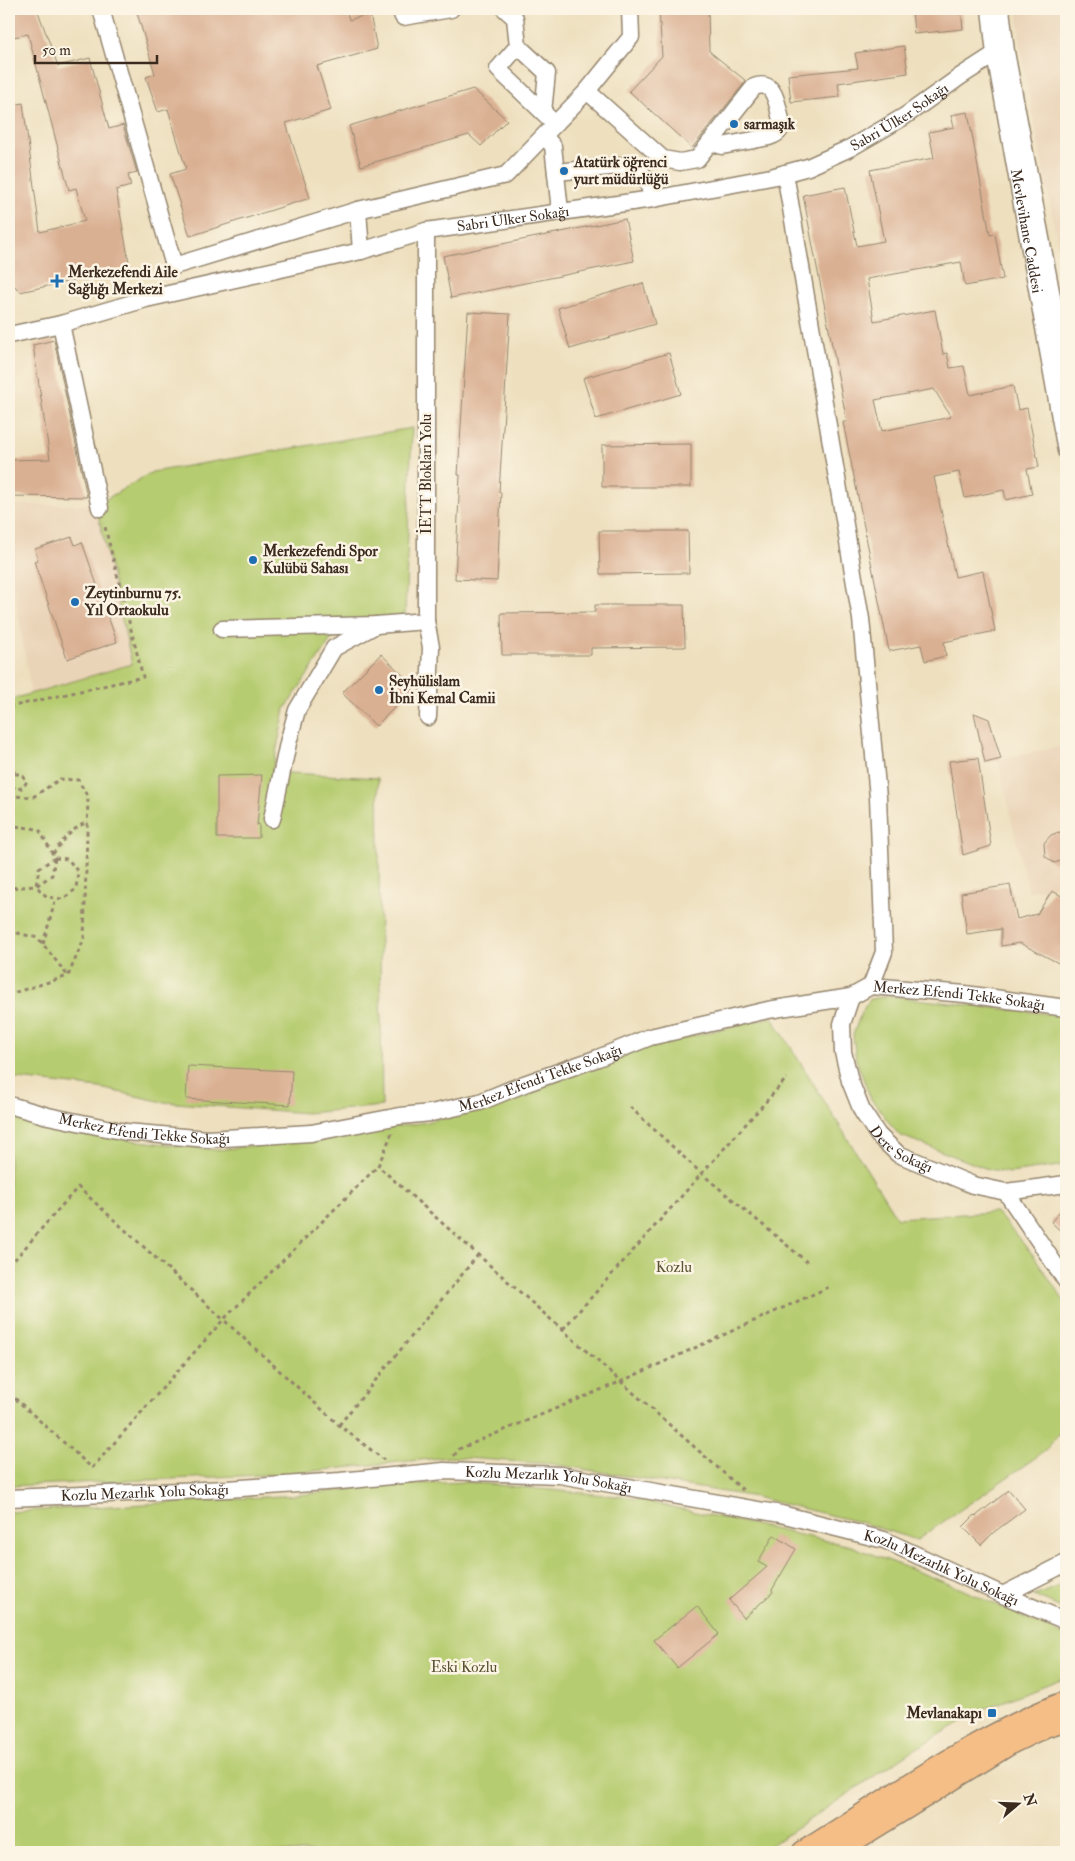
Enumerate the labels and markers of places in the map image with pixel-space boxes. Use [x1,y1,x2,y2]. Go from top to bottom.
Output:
place label: sarmaşık [744,115,796,134]
marker: sarmaşık [728,118,740,130]
place label: Atatürk öğrenci yurt müdürlüğü [573,153,669,190]
marker: Atatürk öğrenci yurt müdürlüğü [558,165,570,177]
place label: Merkezefendi Aile Sağlığı Merkezi [67,263,178,300]
marker: Merkezefendi Aile Sağlığı Merkezi [50,274,64,288]
place label: Merkezefendi Spor Kulübü Sahası [262,542,378,578]
marker: Merkezefendi Spor Kulübü Sahası [247,554,259,566]
place label: Zeytinburnu 75. Yıl Ortaokulu [84,584,181,620]
marker: Zeytinburnu 75. Yıl Ortaokulu [69,596,81,608]
place label: Şeyhülislam İbni Kemal Camii [389,672,495,708]
marker: Şeyhülislam İbni Kemal Camii [373,684,385,696]
place label: Mevlanakapı [905,1704,982,1724]
marker: Mevlanakapı [986,1707,998,1719]

